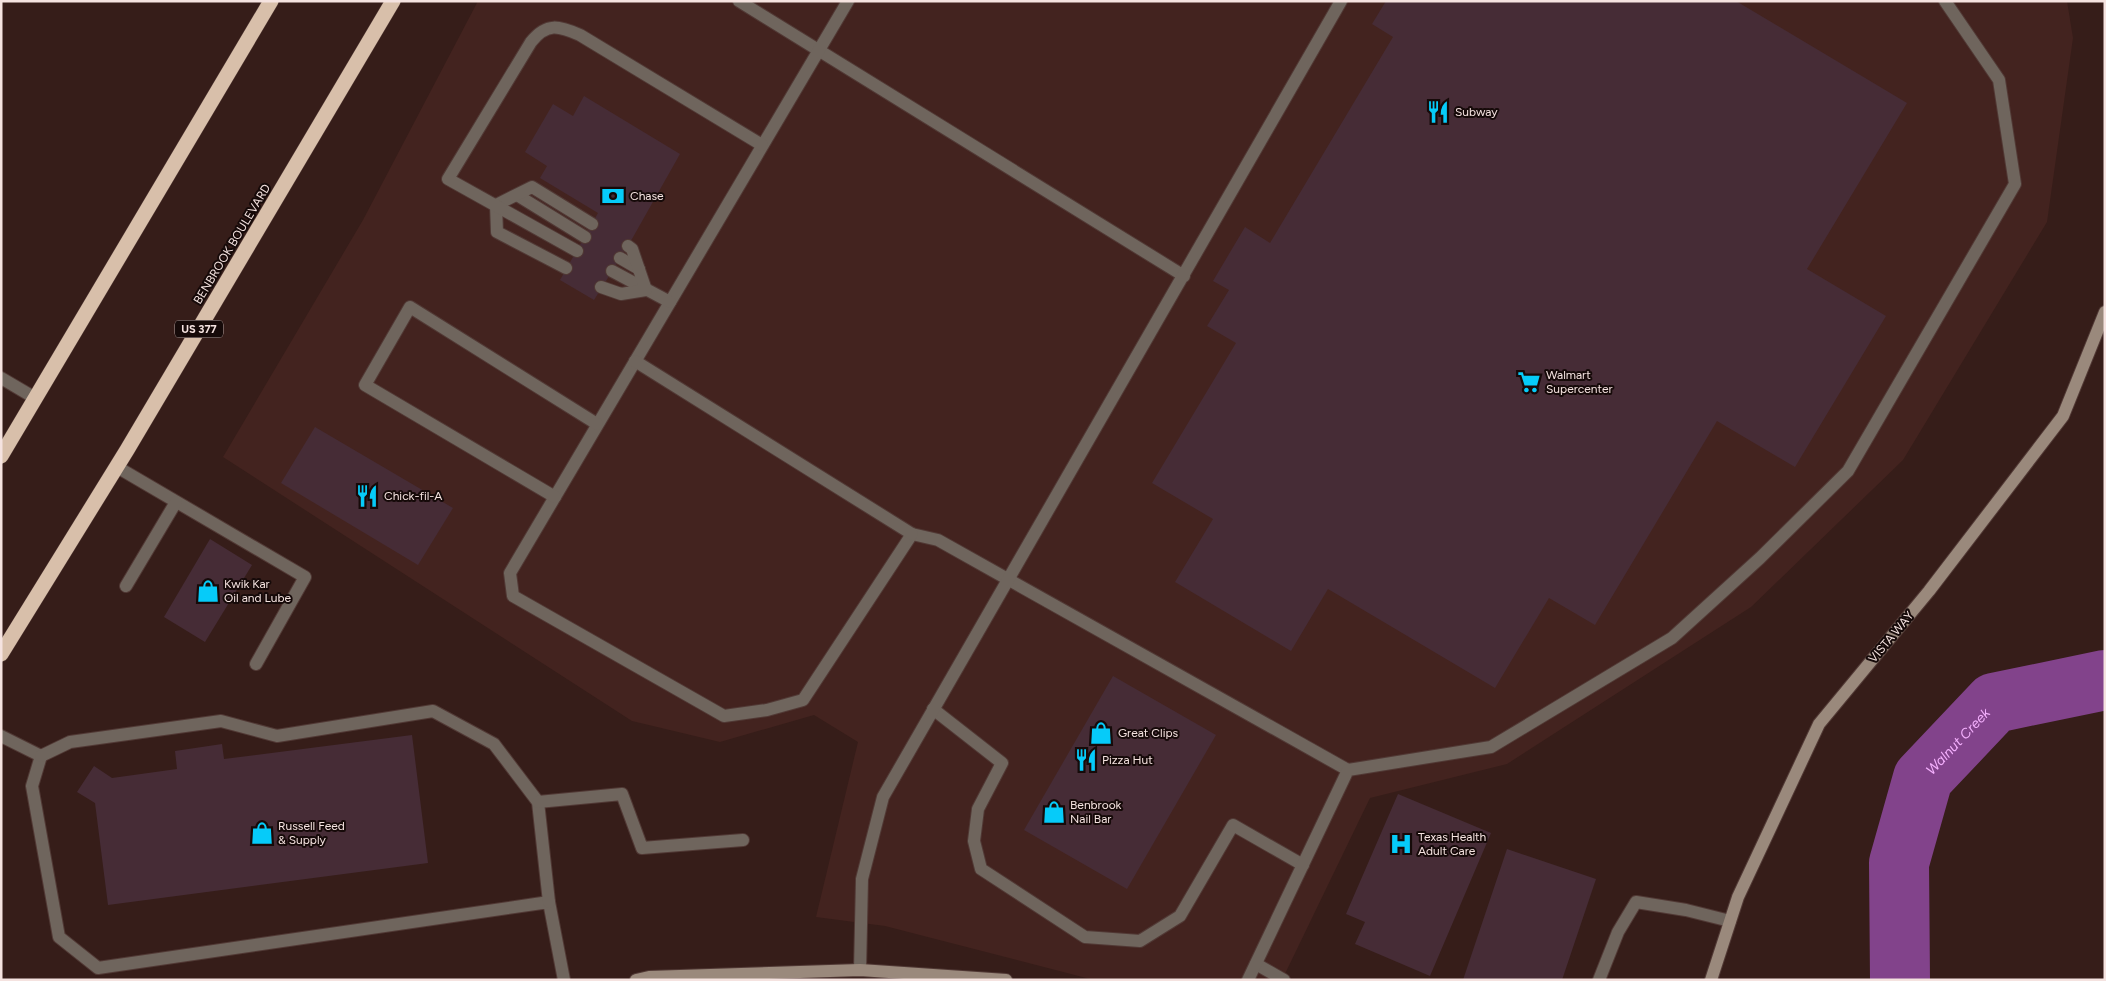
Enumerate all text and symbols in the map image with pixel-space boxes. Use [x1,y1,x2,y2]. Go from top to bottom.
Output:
restaurant icon: Subway [1425,99,1451,125]
place label: Subway [1455,105,1498,119]
street label: BENBROOK BOULEVARD [191,181,273,307]
bank icon: Chase [600,183,626,209]
place label: Chase [630,189,664,203]
road number: US 377 [175,320,223,338]
place label: Walmart Supercenter [1546,368,1613,396]
supermarket icon: Walmart Supercenter [1516,369,1542,395]
restaurant icon: Chick-fil-A [354,483,380,509]
place label: Chick-fil-A [384,489,442,503]
place label: Kwik Kar Oil and Lube [224,577,291,605]
shop icon: Kwik Kar Oil and Lube [195,578,221,604]
street label: VISTA WAY [1866,608,1917,665]
water label: Walnut Creek [1923,704,1995,779]
shop icon: Great Clips [1088,720,1114,746]
place label: Great Clips [1118,726,1179,740]
restaurant icon: Pizza Hut [1073,747,1099,773]
place label: Pizza Hut [1102,753,1153,767]
place label: Benbrook Nail Bar [1070,798,1122,826]
shop icon: Benbrook Nail Bar [1041,799,1067,825]
place label: Russell Feed & Supply [278,819,345,847]
shop icon: Russell Feed & Supply [249,820,275,846]
place label: Texas Health Adult Care [1418,830,1487,858]
hospital icon: Texas Health Adult Care [1388,831,1414,857]

